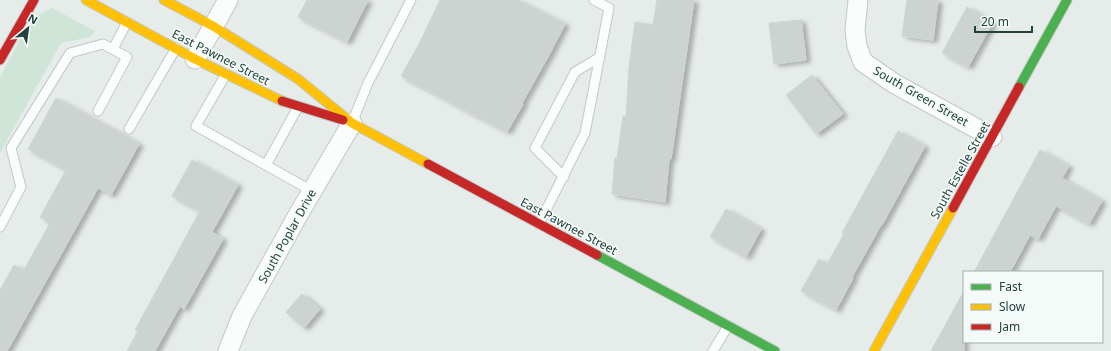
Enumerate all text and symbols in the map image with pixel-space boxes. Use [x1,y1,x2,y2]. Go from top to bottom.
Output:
north arrow [8,8,48,48]
scale bar [975,8,1032,34]
text: N [26,10,41,28]
text: 20 m [981,13,1009,30]
street label: East Pawnee Street [169,25,273,89]
street label: South Green Street [870,62,972,130]
street label: South Estelle Street [926,118,994,222]
street label: South Poplar Drive [254,185,320,286]
street label: East Pawnee Street [518,193,621,259]
legend [963,271,1103,343]
text: Fast [999,278,1023,295]
text: Slow [999,298,1026,315]
text: Jam [998,318,1020,335]

